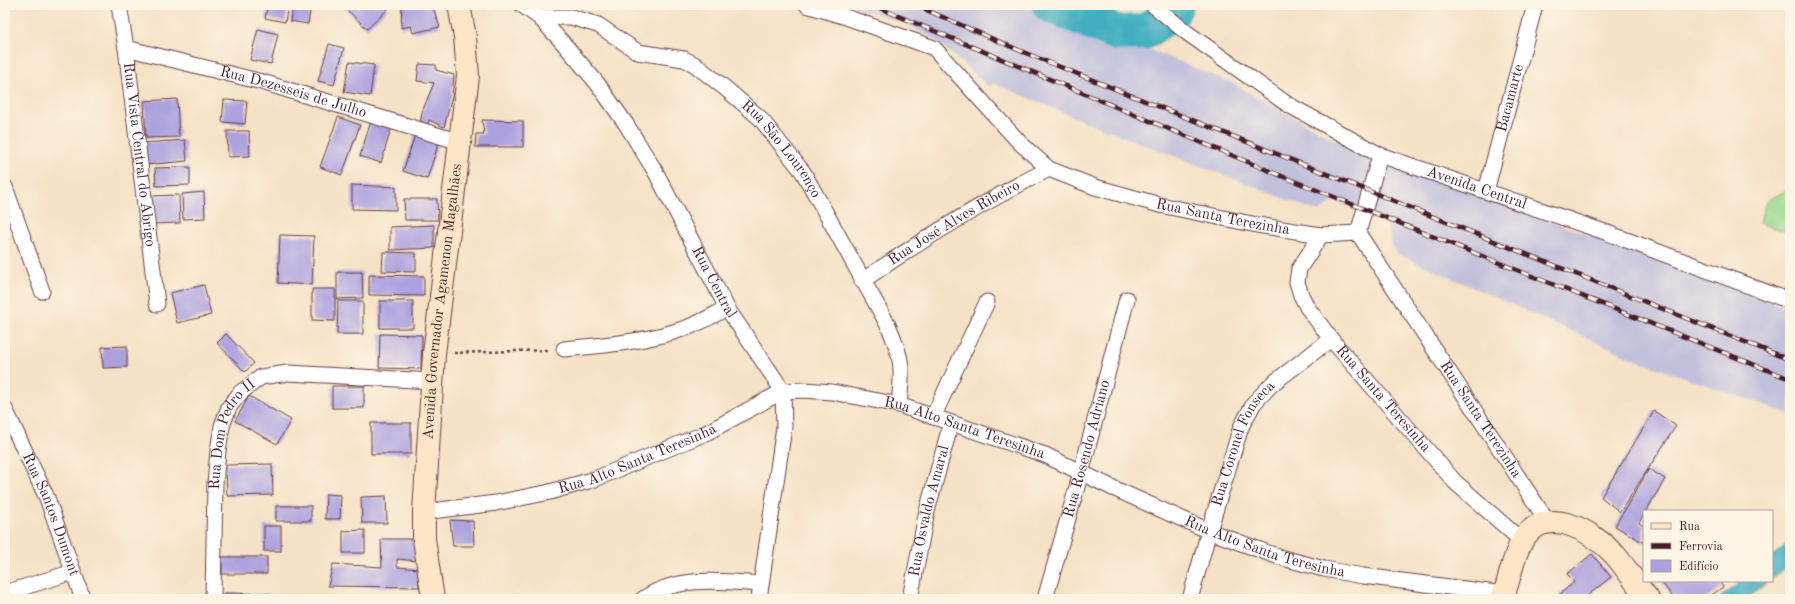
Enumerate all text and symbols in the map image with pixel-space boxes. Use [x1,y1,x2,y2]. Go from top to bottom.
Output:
street label: Rua Vista Central do Abrigo [120,62,158,248]
street label: Bacamarte [1494,63,1527,134]
street label: Rua Dezesseis de Julho [218,64,368,121]
street label: Rua São Lourenço [738,98,823,200]
street label: Avenida Governador Agamenon Magalhães [421,163,465,440]
street label: Avenida Central [1425,164,1529,212]
street label: Rua José Alves Ribeiro [886,178,1023,268]
street label: Rua Santa Terezinha [1154,197,1291,238]
street label: Rua Central [689,244,739,321]
street label: Rua Santa Teresinha [1333,343,1434,456]
street label: Rua Santa Terezinha [1437,358,1524,481]
street label: Rua Dom Pedro II [207,376,258,490]
street label: Rua Rosendo Adriano [1061,378,1113,519]
street label: Rua Coronel Fonseca [1209,378,1278,508]
street label: Rua Alto Santa Teresinha [883,395,1047,462]
street label: Rua Alto Santa Teresinha [557,421,719,497]
street label: Rua Osvaldo Amaral [907,444,952,578]
street label: Rua Santos Dumont [19,451,82,578]
legend [1643,510,1773,582]
street label: Rua Alto Santa Teresinha [1182,514,1347,580]
text: Rua [1679,521,1700,533]
text: Ferrovia [1679,541,1723,553]
text: Edifício [1679,561,1718,573]

